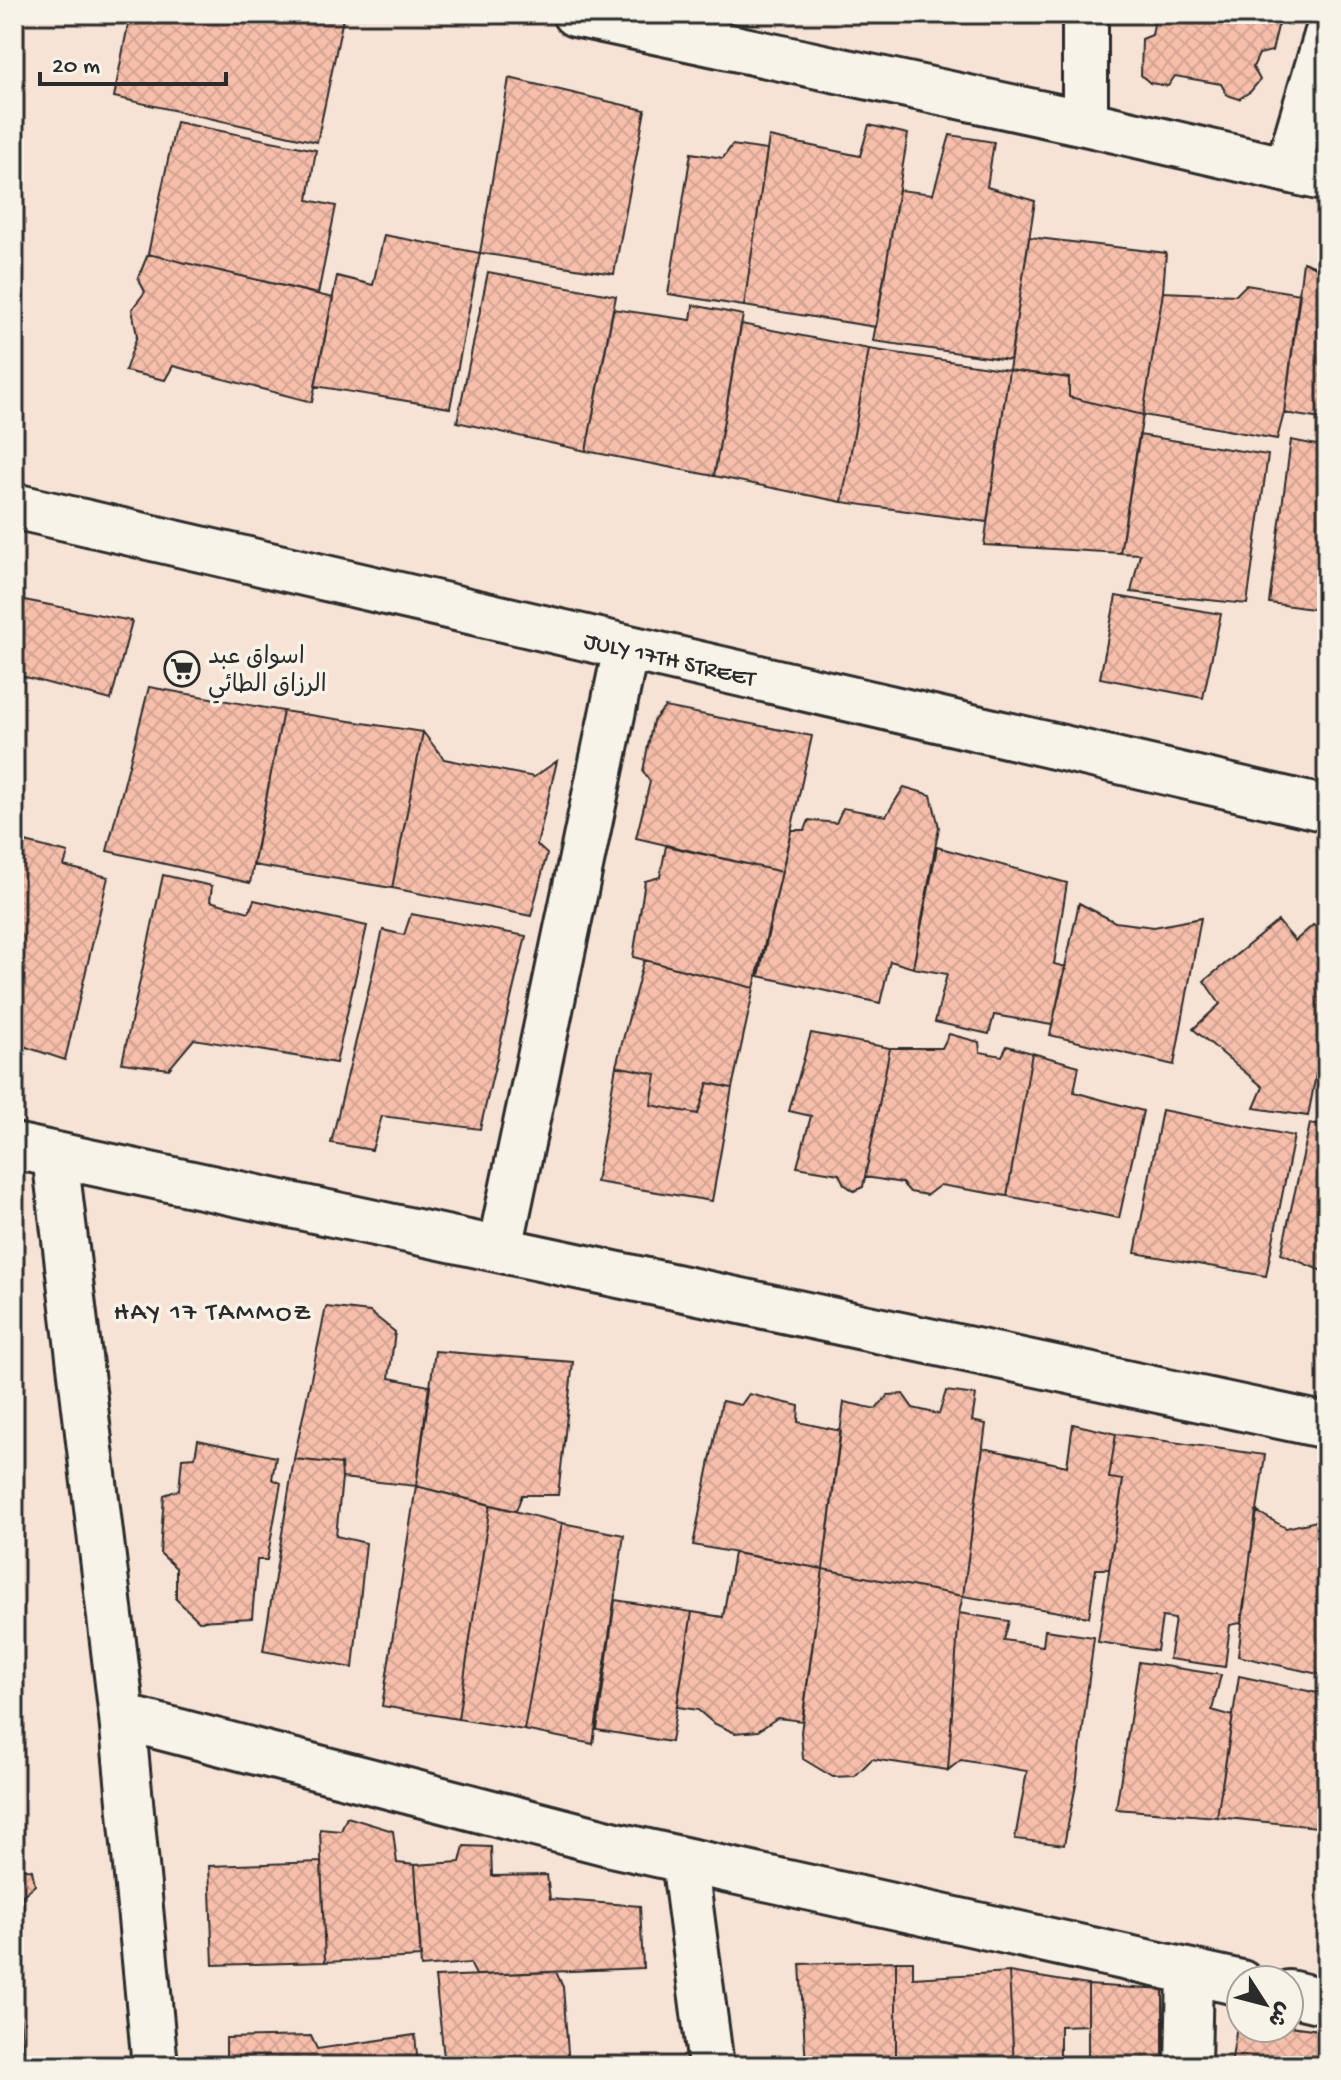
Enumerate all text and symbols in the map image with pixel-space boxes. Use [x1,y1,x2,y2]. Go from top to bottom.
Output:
scale bar [40,36,226,86]
text: 20 m [52,53,100,82]
street label: JULY 17TH STREET [581,628,759,696]
place label: اسواق عبد الرزاق الطائي [208,644,327,704]
supermarket icon: اسواق عبد الرزاق الطائي [163,650,201,688]
district label: HAY 17 TAMMOZ [114,1299,312,1330]
north arrow [1225,1964,1305,2044]
text: ش [1260,1996,1296,2031]

